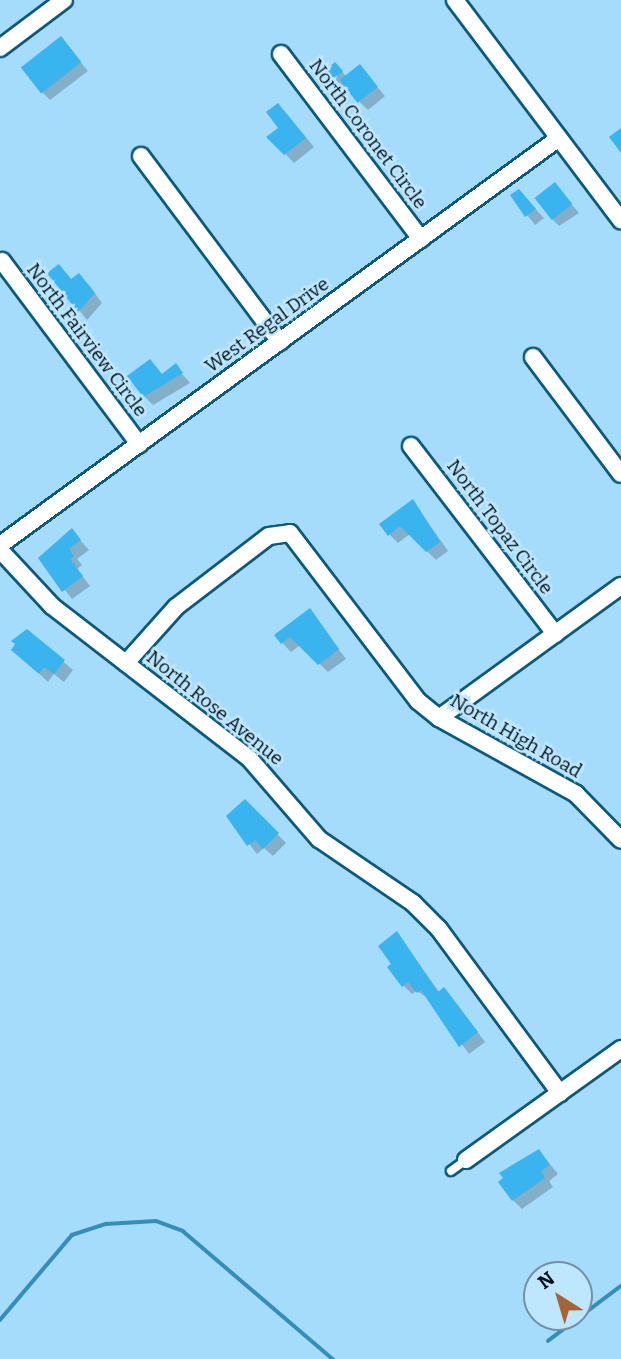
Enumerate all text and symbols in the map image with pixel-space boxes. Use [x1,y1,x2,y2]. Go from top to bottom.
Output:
street label: North Coronet Circle [304,55,432,213]
street label: North Fairview Circle [22,259,152,421]
street label: West Regal Drive [201,272,333,378]
street label: North Topaz Circle [442,455,558,599]
street label: North Rose Avenue [142,646,288,770]
street label: North High Road [446,689,586,783]
north arrow [523,1261,593,1331]
text: N [533,1267,559,1294]

